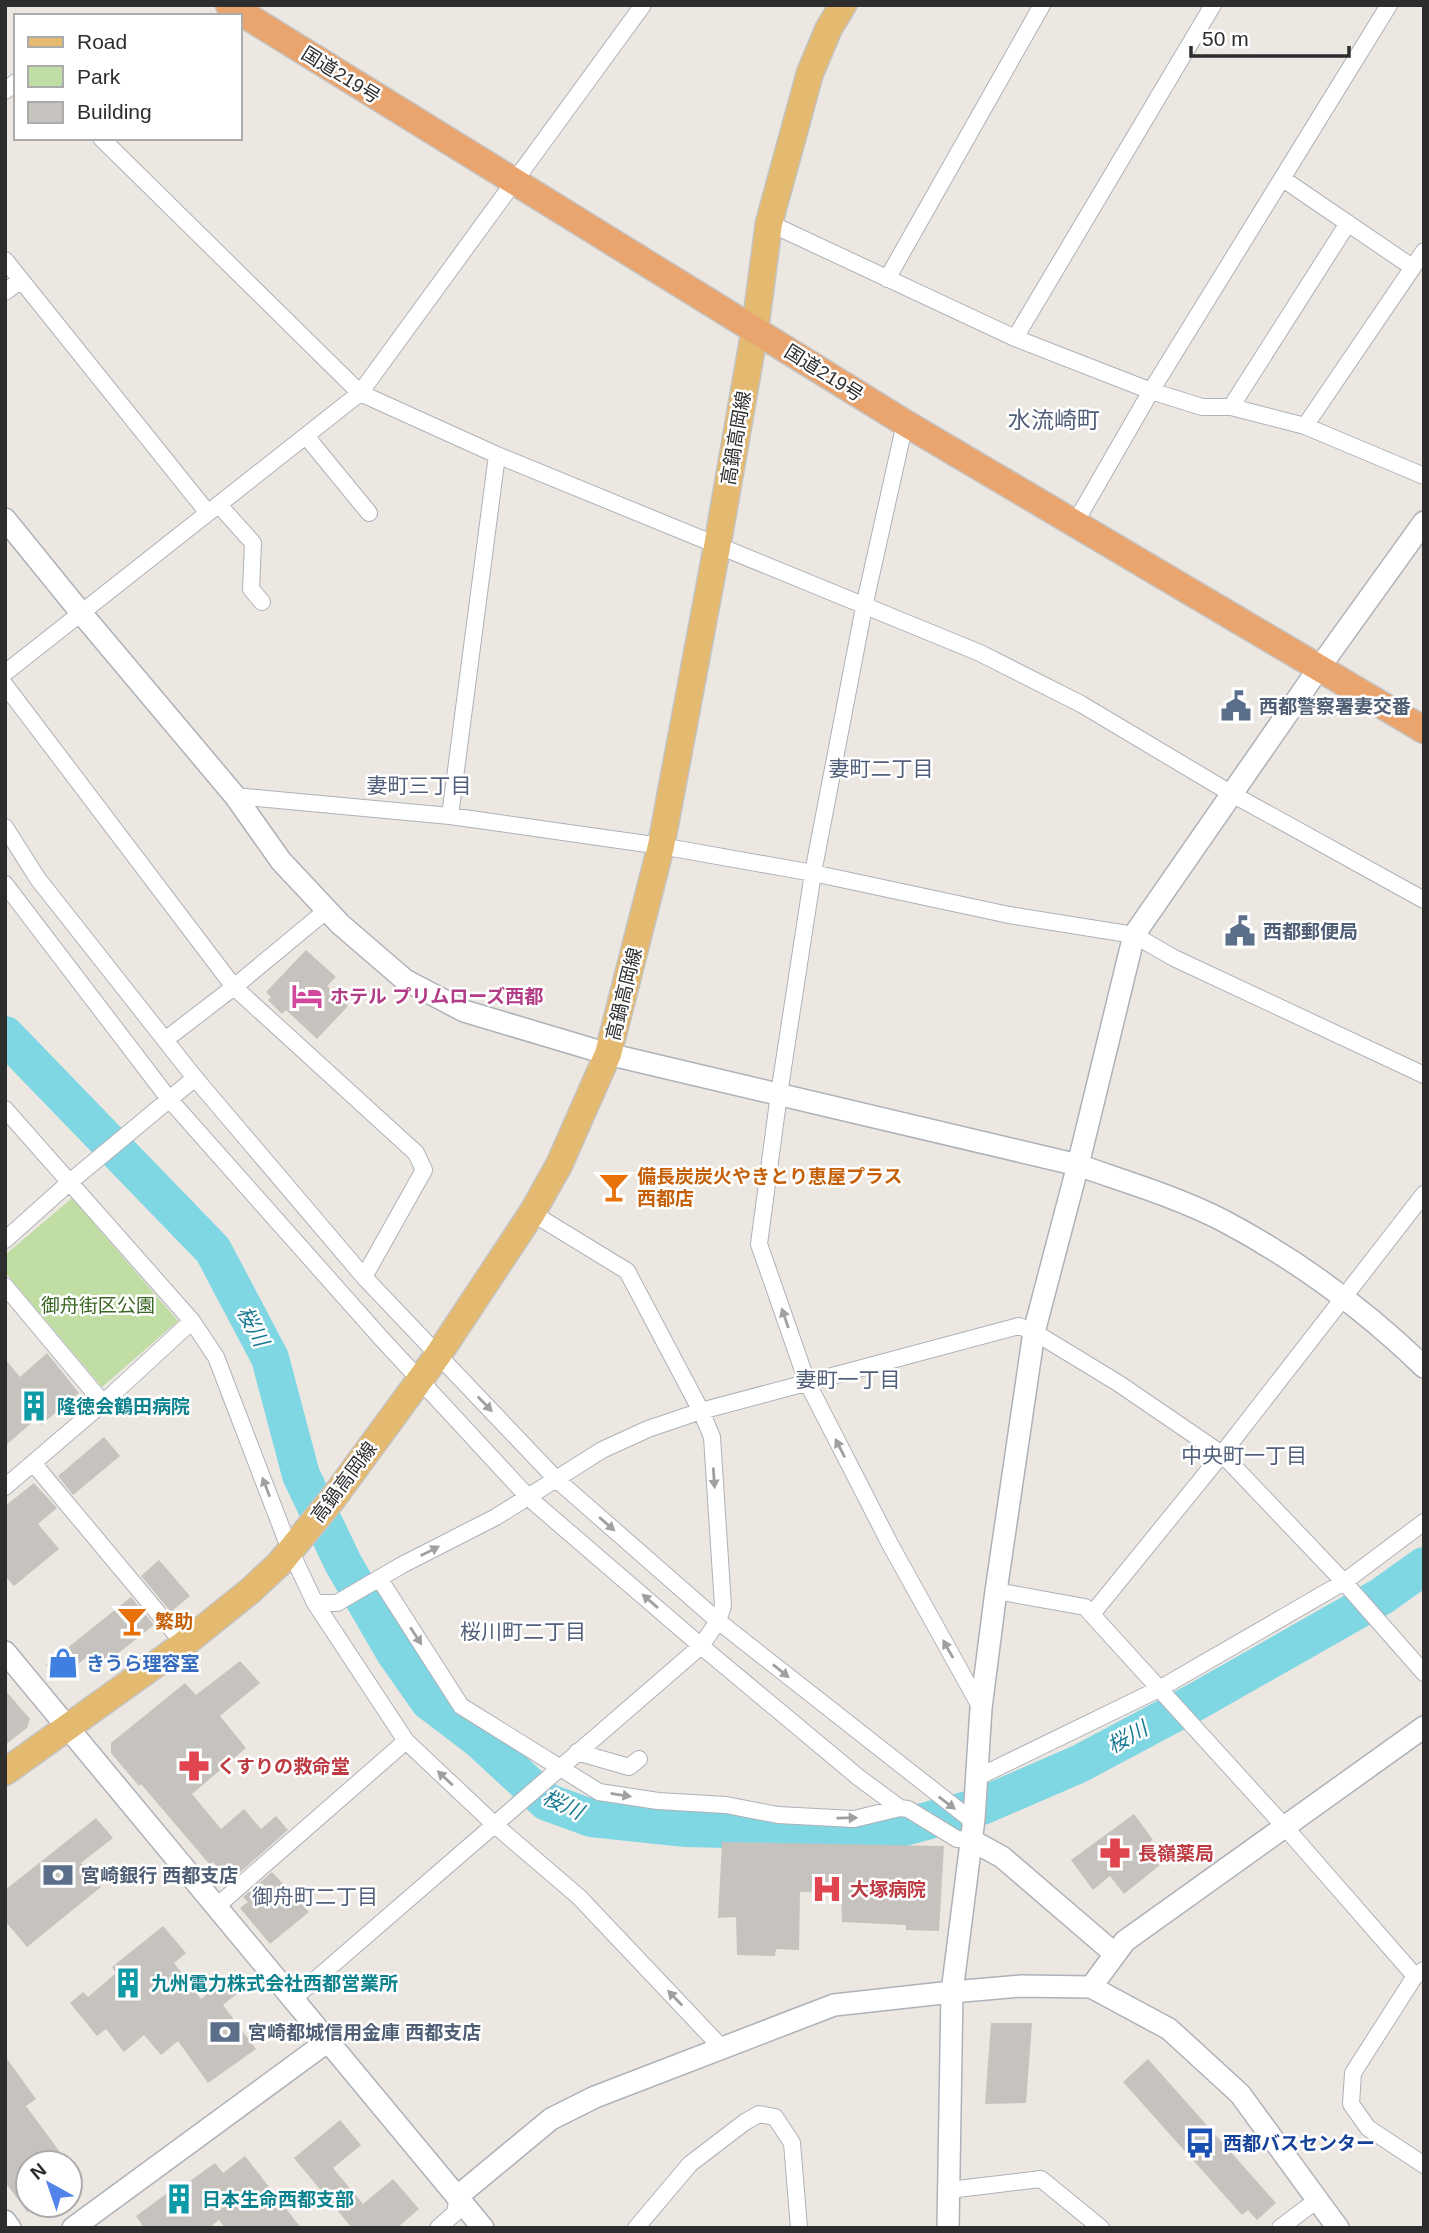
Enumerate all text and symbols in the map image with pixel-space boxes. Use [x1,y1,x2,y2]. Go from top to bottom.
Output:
legend [14,14,242,140]
scale bar [1191,14,1348,58]
text: 50 m [1202,27,1249,50]
text: Road [77,30,127,53]
street label: 国道219号 [298,43,384,107]
text: Park [77,65,121,88]
text: Building [77,100,152,123]
street label: 国道219号 [781,341,867,405]
street label: 高鍋高岡線 [717,389,755,487]
district label: 水流崎町 [1008,407,1100,433]
public building icon: 西都警察署妻交番 [1219,689,1253,723]
place label: 西都警察署妻交番 [1259,696,1411,717]
district label: 妻町二丁目 [829,757,934,780]
district label: 妻町三丁目 [367,774,472,797]
public building icon: 西都郵便局 [1223,914,1257,948]
place label: 西都郵便局 [1263,921,1358,942]
street label: 高鍋高岡線 [602,945,646,1043]
hotel icon: ホテル プリムローズ西都 [290,979,324,1013]
place label: ホテル プリムローズ西都 [330,986,543,1007]
place label: 備長炭炭火やきとり恵屋プラス 西都店 [637,1166,903,1209]
bar icon: 備長炭炭火やきとり恵屋プラス 西都店 [597,1170,631,1204]
park label: 御舟街区公園 [41,1295,155,1316]
water label: 桜川 [233,1302,274,1352]
one-way arrow [779,1307,790,1328]
district label: 妻町一丁目 [796,1368,901,1391]
building icon: 隆徳会鶴田病院 [17,1389,51,1423]
place label: 隆徳会鶴田病院 [57,1396,190,1417]
one-way arrow [476,1396,493,1413]
street label: 高鍋高岡線 [307,1438,381,1526]
one-way arrow [835,1438,846,1458]
district label: 中央町一丁目 [1181,1444,1307,1467]
one-way arrow [709,1467,720,1489]
one-way arrow [260,1476,271,1497]
one-way arrow [599,1516,616,1531]
one-way arrow [420,1545,440,1556]
one-way arrow [641,1594,658,1609]
bar icon: 繁助 [115,1604,149,1638]
place label: 繁助 [155,1611,193,1632]
district label: 桜川町二丁目 [460,1620,586,1643]
one-way arrow [410,1626,423,1646]
one-way arrow [942,1639,954,1658]
shop icon: きうら理容室 [46,1646,80,1680]
place label: きうら理容室 [86,1653,200,1674]
one-way arrow [772,1663,790,1678]
water label: 桜川 [1103,1716,1153,1757]
pharmacy icon: くすりの救命堂 [177,1749,211,1783]
place label: くすりの救命堂 [217,1756,350,1777]
one-way arrow [436,1770,454,1786]
water label: 桜川 [539,1785,589,1824]
one-way arrow [610,1790,632,1801]
one-way arrow [938,1795,956,1810]
one-way arrow [836,1812,858,1824]
pharmacy icon: 長嶺薬局 [1098,1836,1132,1870]
place label: 長嶺薬局 [1138,1843,1214,1864]
bank icon: 宮崎銀行 西都支店 [41,1858,75,1892]
place label: 宮崎銀行 西都支店 [81,1865,238,1886]
hospital icon: 大塚病院 [810,1872,844,1906]
place label: 大塚病院 [850,1879,926,1900]
district label: 御舟町二丁目 [252,1885,378,1908]
building icon: 九州電力株式会社西都営業所 [111,1966,145,2000]
place label: 九州電力株式会社西都営業所 [151,1973,398,1994]
one-way arrow [667,1989,683,2007]
bank icon: 宮崎都城信用金庫 西都支店 [208,2015,242,2049]
place label: 宮崎都城信用金庫 西都支店 [248,2022,481,2043]
bus stop icon: 西都バスセンター [1183,2126,1217,2160]
place label: 西都バスセンター [1223,2133,1375,2154]
north arrow [14,2149,84,2219]
text: N [26,2159,50,2184]
building icon: 日本生命西都支部 [162,2182,196,2216]
place label: 日本生命西都支部 [202,2189,354,2210]

